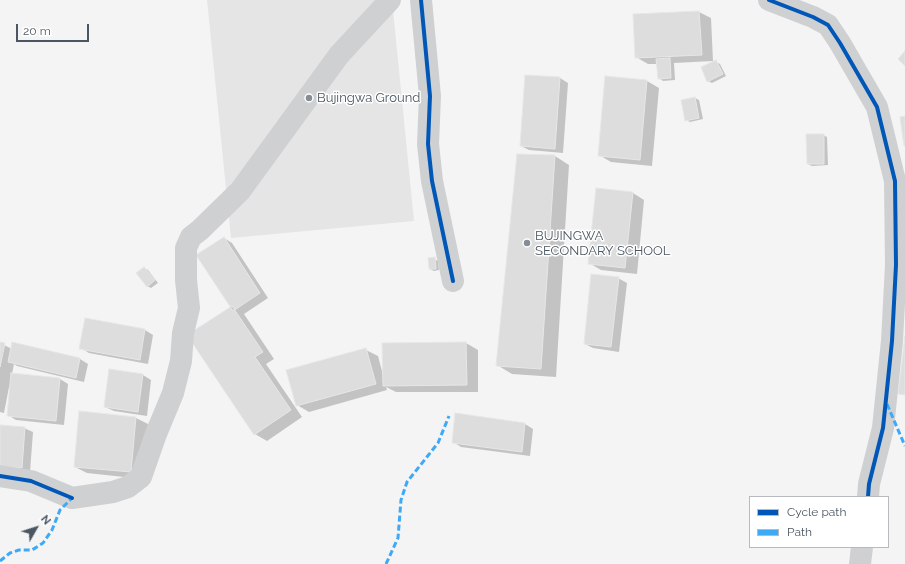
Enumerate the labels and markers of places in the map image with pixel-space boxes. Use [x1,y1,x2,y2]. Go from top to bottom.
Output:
place label: Bujingwa Ground [317,90,420,106]
marker: Bujingwa Ground [304,93,314,103]
place label: BUJINGWA SECONDARY SCHOOL [535,228,670,259]
marker: BUJINGWA SECONDARY SCHOOL [522,238,532,248]

